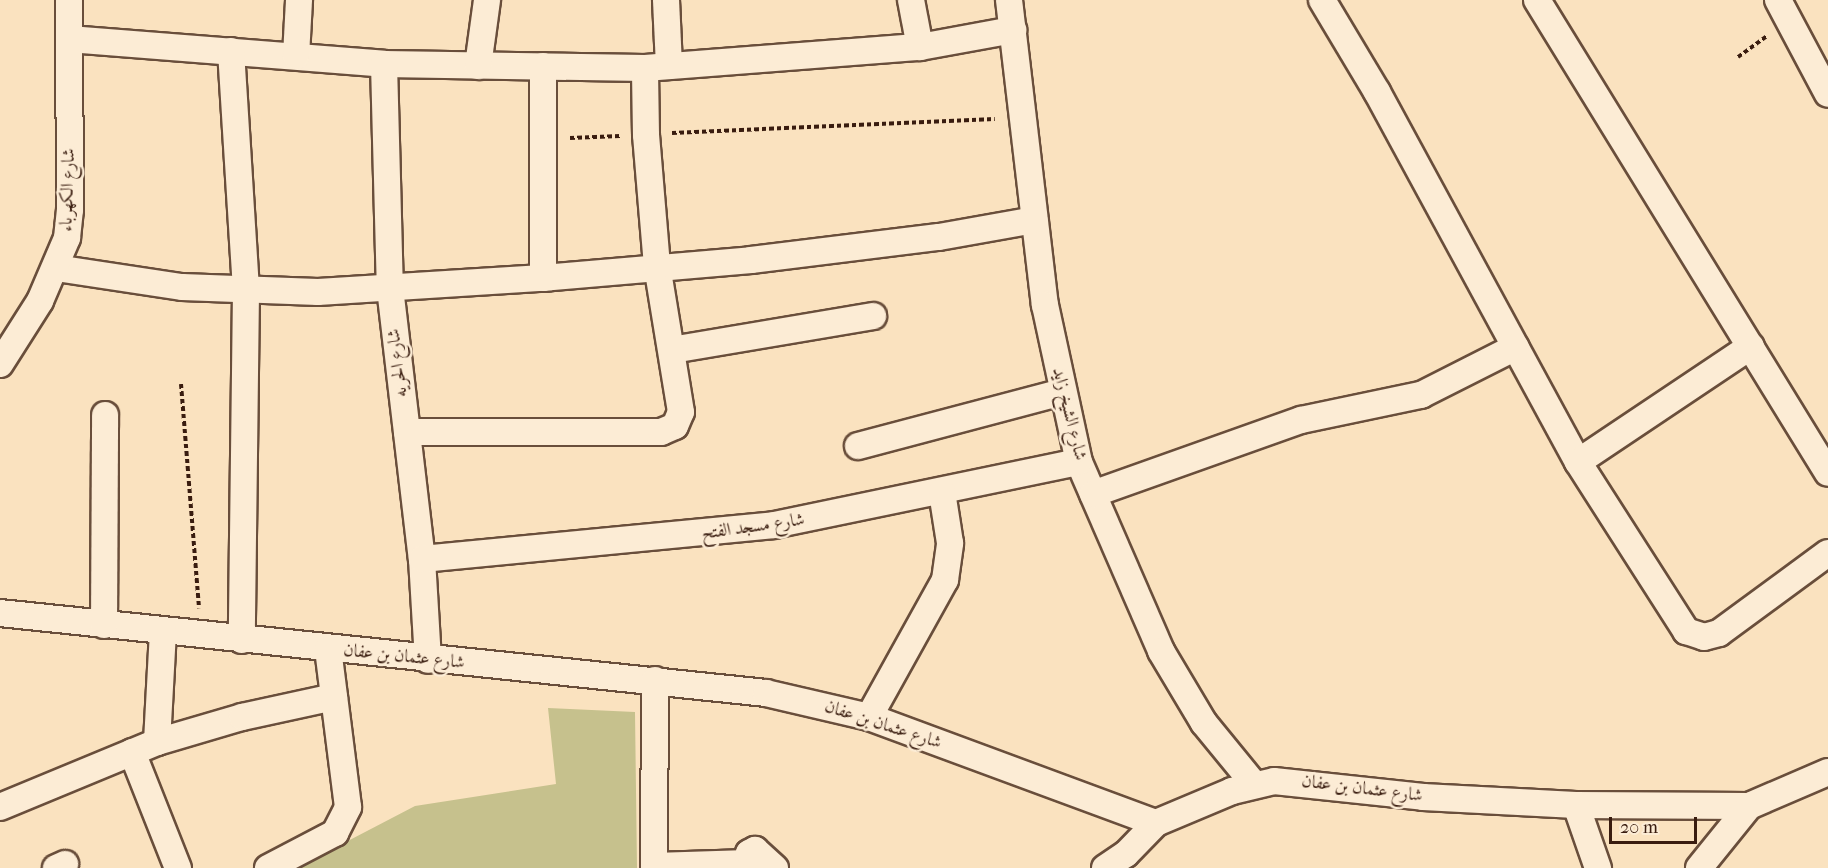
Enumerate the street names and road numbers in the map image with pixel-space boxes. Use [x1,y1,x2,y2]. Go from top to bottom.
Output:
street label: شارع الكهرباء [56,148,80,232]
street label: شارع الحريه [383,327,413,399]
street label: شارع الشيخ زايد [1047,365,1091,463]
street label: شارع مسجد الفتح [700,509,806,545]
street label: شارع عثمان بن عفان [342,640,466,674]
street label: شارع عثمان بن عفان [822,696,944,754]
street label: شارع عثمان بن عفان [1300,771,1424,807]

